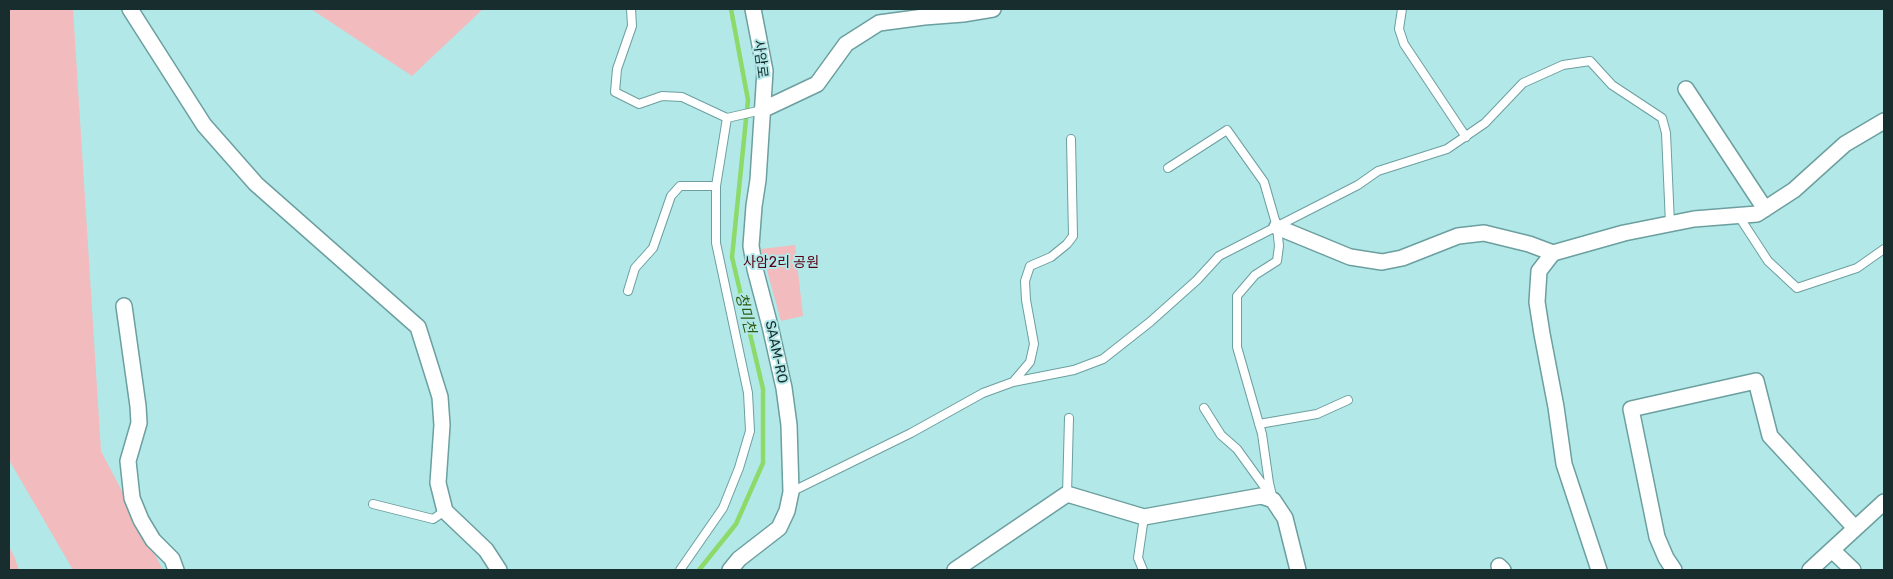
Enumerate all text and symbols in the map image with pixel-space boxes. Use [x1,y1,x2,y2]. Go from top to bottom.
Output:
street label: 사암로 [749,39,771,79]
park label: 사암2리 공원 [743,255,819,271]
water label: 청미천 [731,291,759,335]
street label: SAAM-RO [761,319,791,385]

